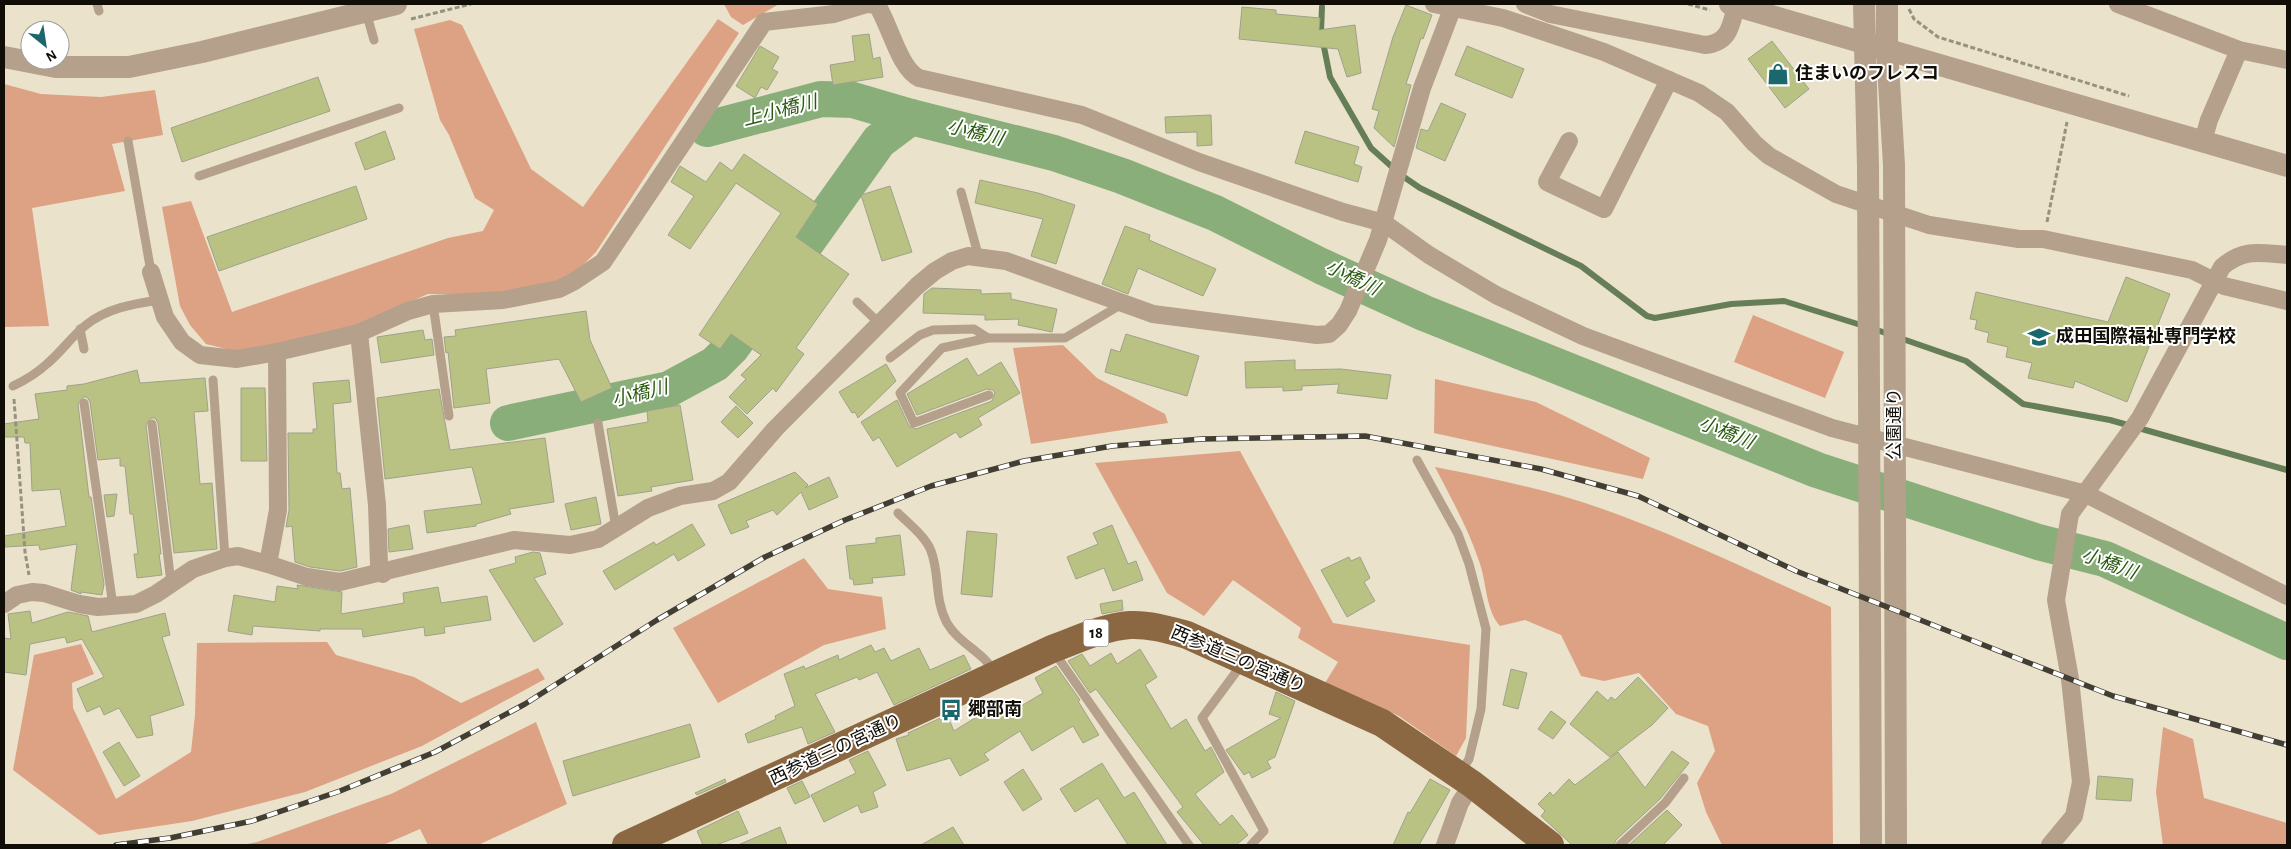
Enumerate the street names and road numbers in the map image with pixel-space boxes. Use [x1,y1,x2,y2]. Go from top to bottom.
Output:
street label: 公園通り [1885,388,1904,460]
road number: 18 [1084,620,1108,646]
street label: 西参道三の宮通り [1168,622,1309,696]
street label: 西参道三の宮通り [766,710,905,789]

